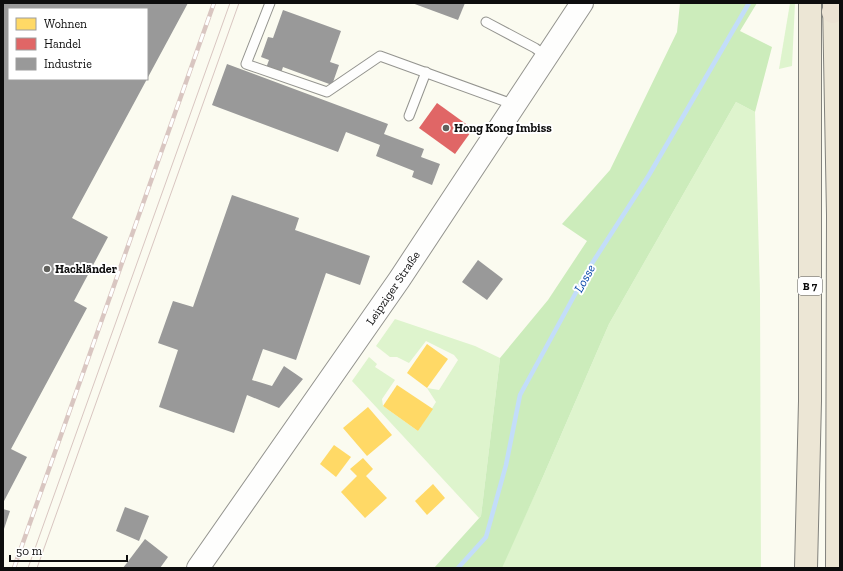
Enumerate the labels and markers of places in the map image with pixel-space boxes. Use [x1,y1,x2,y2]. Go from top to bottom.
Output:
place label: Hong Kong Imbiss [454,121,552,135]
marker: Hong Kong Imbiss [441,123,451,133]
place label: Hackländer [55,262,118,276]
marker: Hackländer [42,264,52,274]

